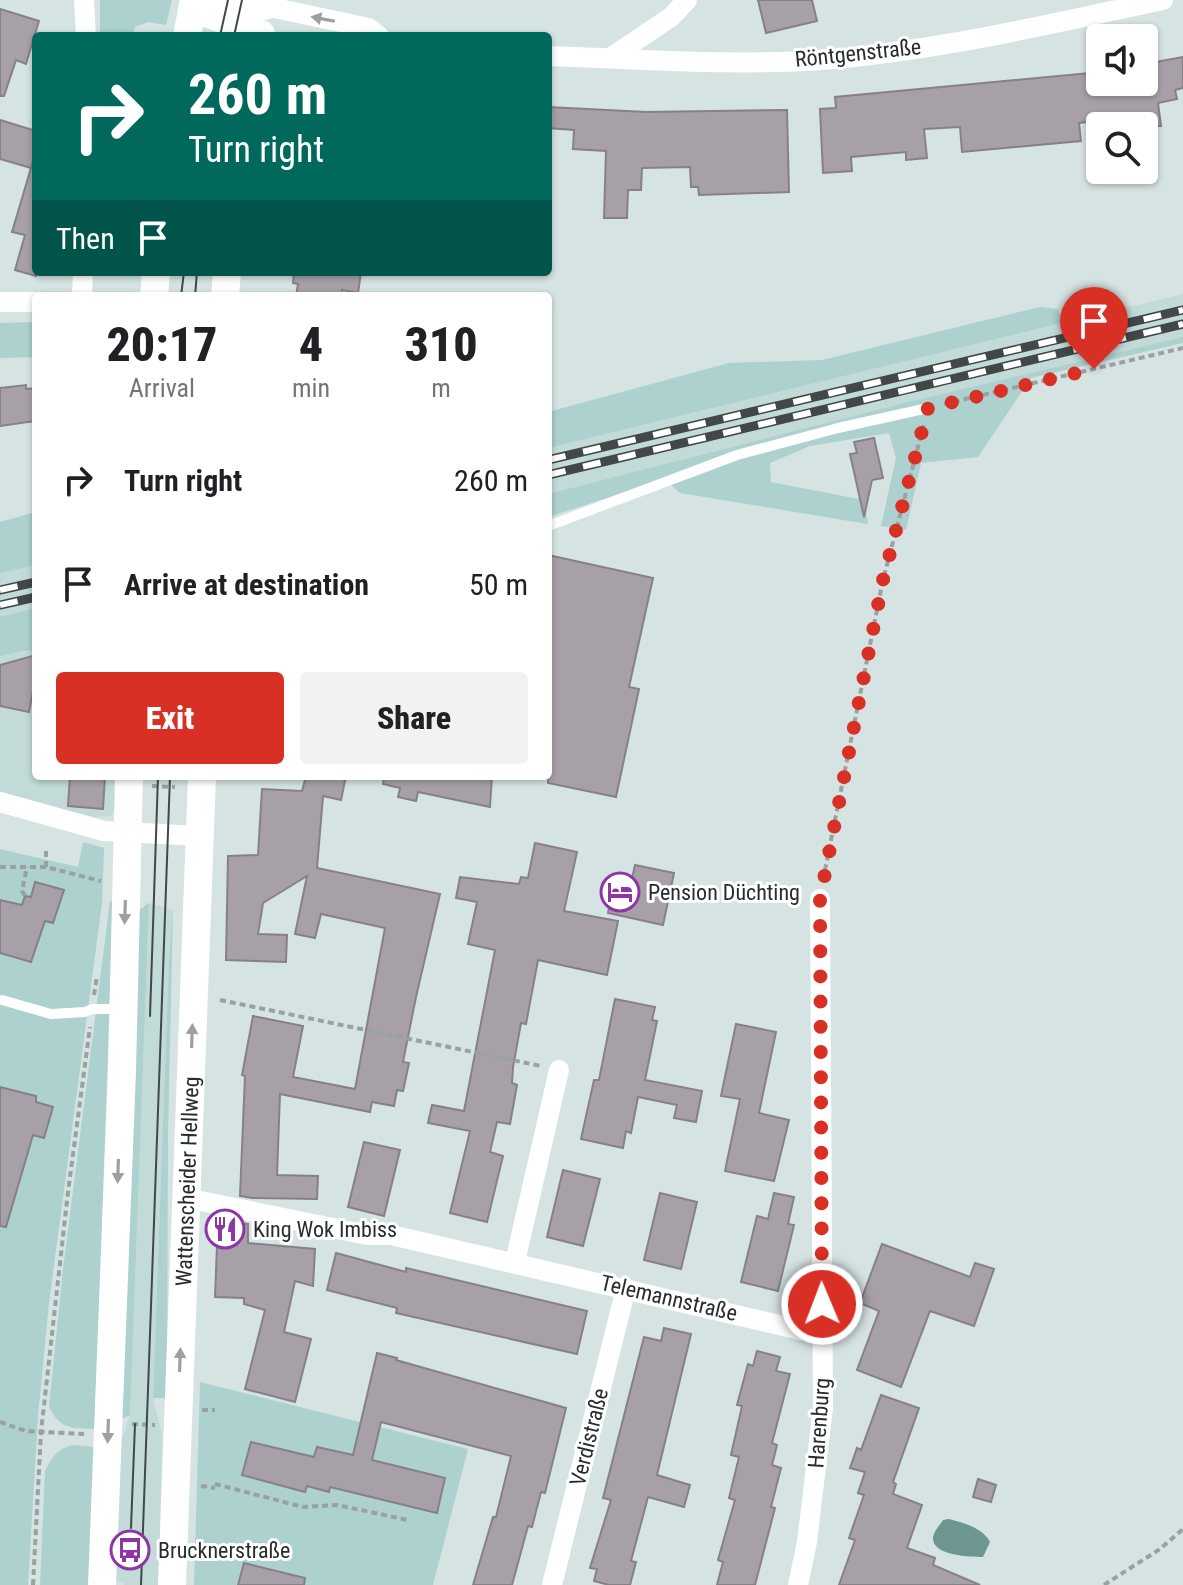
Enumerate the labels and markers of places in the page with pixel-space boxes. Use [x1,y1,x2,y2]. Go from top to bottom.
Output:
pin [1060,287,1128,369]
hotel icon: Pension Düchting [599,871,641,913]
place label: Pension Düchting [648,880,800,905]
restaurant icon: King Wok Imbiss [204,1208,246,1250]
place label: King Wok Imbiss [253,1217,397,1242]
bus stop icon: Brucknerstraße [109,1529,151,1571]
place label: Brucknerstraße [158,1538,290,1563]

